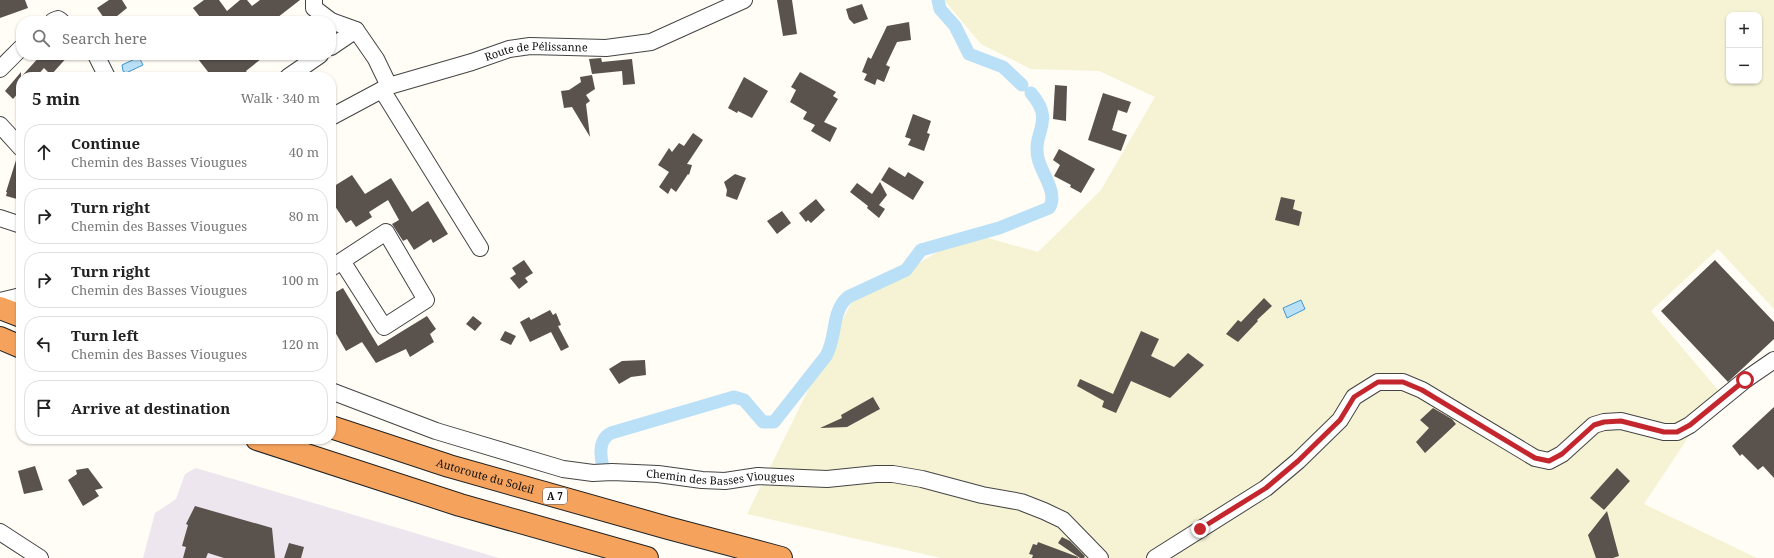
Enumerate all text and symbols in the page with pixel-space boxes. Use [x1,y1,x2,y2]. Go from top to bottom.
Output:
map controls [1726,12,1762,84]
button: + [1726,12,1762,48]
search box [16,16,336,60]
icon: search [30,27,52,49]
text: Search here [62,28,147,48]
street label: Route de Pélissanne [482,38,588,64]
button: − [1726,48,1762,84]
text: 5 min [32,87,80,110]
text: Walk · 340 m [241,89,320,107]
text: Continue [71,133,140,153]
icon: ahead [33,141,55,163]
text: 40 m [289,143,319,161]
text: Chemin des Basses Viougues [71,153,247,171]
text: Turn right [71,197,150,217]
icon: right [33,205,55,227]
text: 80 m [289,207,319,225]
text: Chemin des Basses Viougues [71,217,247,235]
text: Turn right [71,261,150,281]
icon: right [33,269,55,291]
text: 100 m [282,271,319,289]
text: Chemin des Basses Viougues [71,281,247,299]
text: Turn left [71,325,139,345]
icon: left [33,333,55,355]
text: 120 m [282,335,319,353]
text: Chemin des Basses Viougues [71,345,247,363]
route start [1736,371,1754,389]
icon: arrive [33,397,55,419]
text: Arrive at destination [71,398,230,418]
street label: Autoroute du Soleil [435,454,537,497]
street label: Chemin des Basses Viougues [646,465,795,488]
road number: A 7 [543,488,567,504]
route end [1191,520,1209,538]

